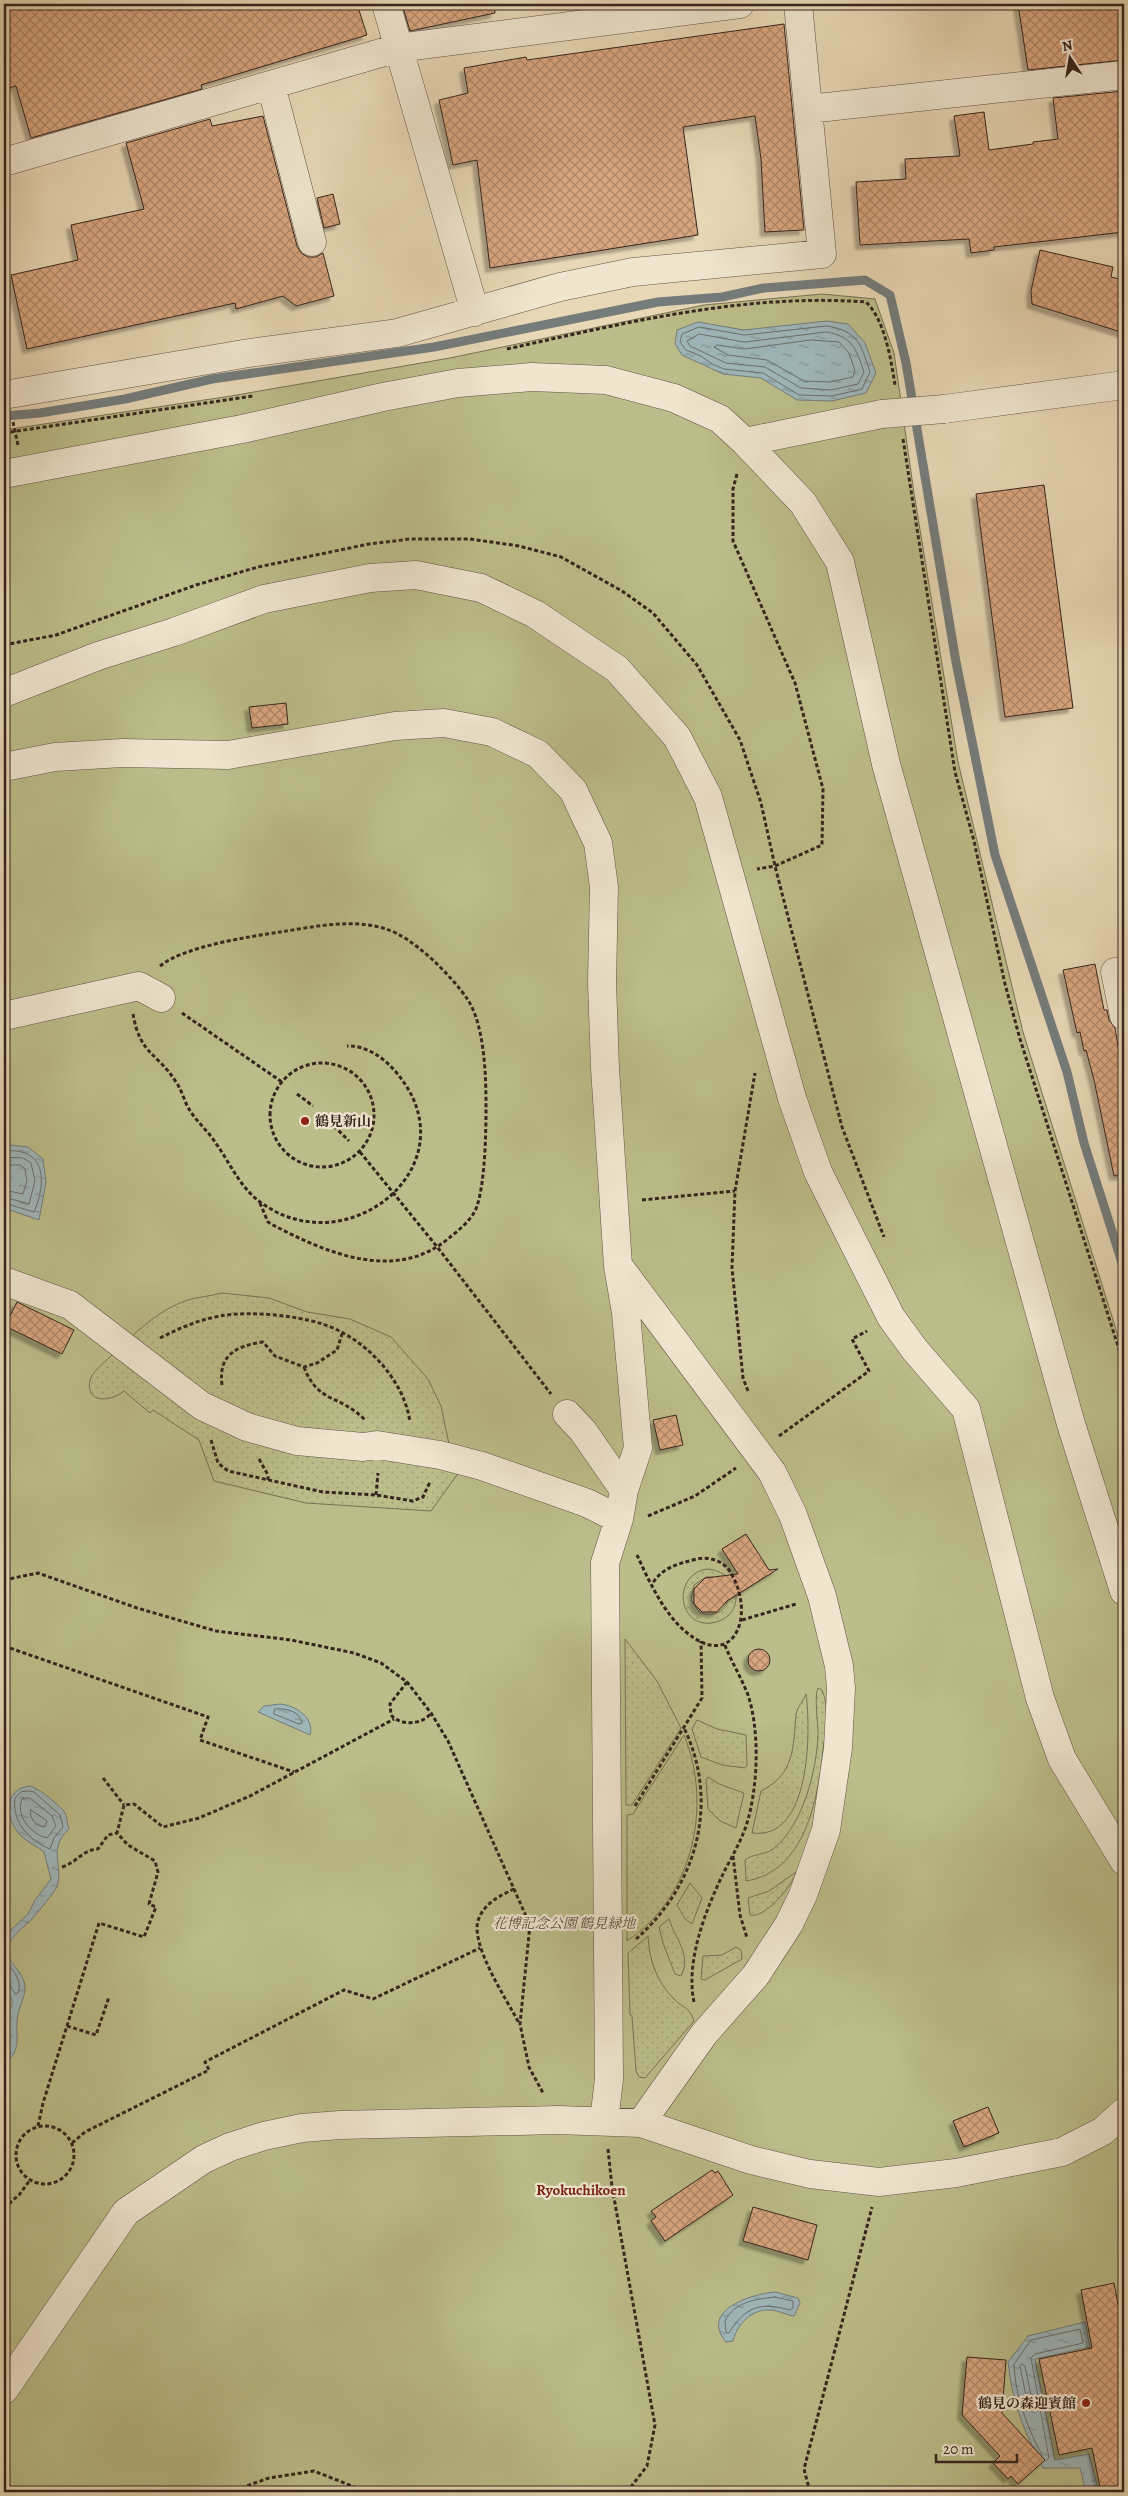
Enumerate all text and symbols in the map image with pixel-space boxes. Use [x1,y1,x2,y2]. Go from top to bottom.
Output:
north arrow [1046,32,1096,82]
text: N [1060,35,1074,56]
place label: 鶴見新山 [315,1112,371,1131]
marker: 鶴見新山 [299,1115,311,1127]
park label: 花博記念公園 鶴見緑地 [493,1914,637,1933]
district label: Ryokuchikoen [536,2180,626,2200]
place label: 鶴見の森迎賓館 [978,2394,1076,2413]
marker: 鶴見の森迎賓館 [1080,2397,1092,2409]
scale bar [936,2431,1017,2463]
text: 20 m [943,2439,974,2459]

